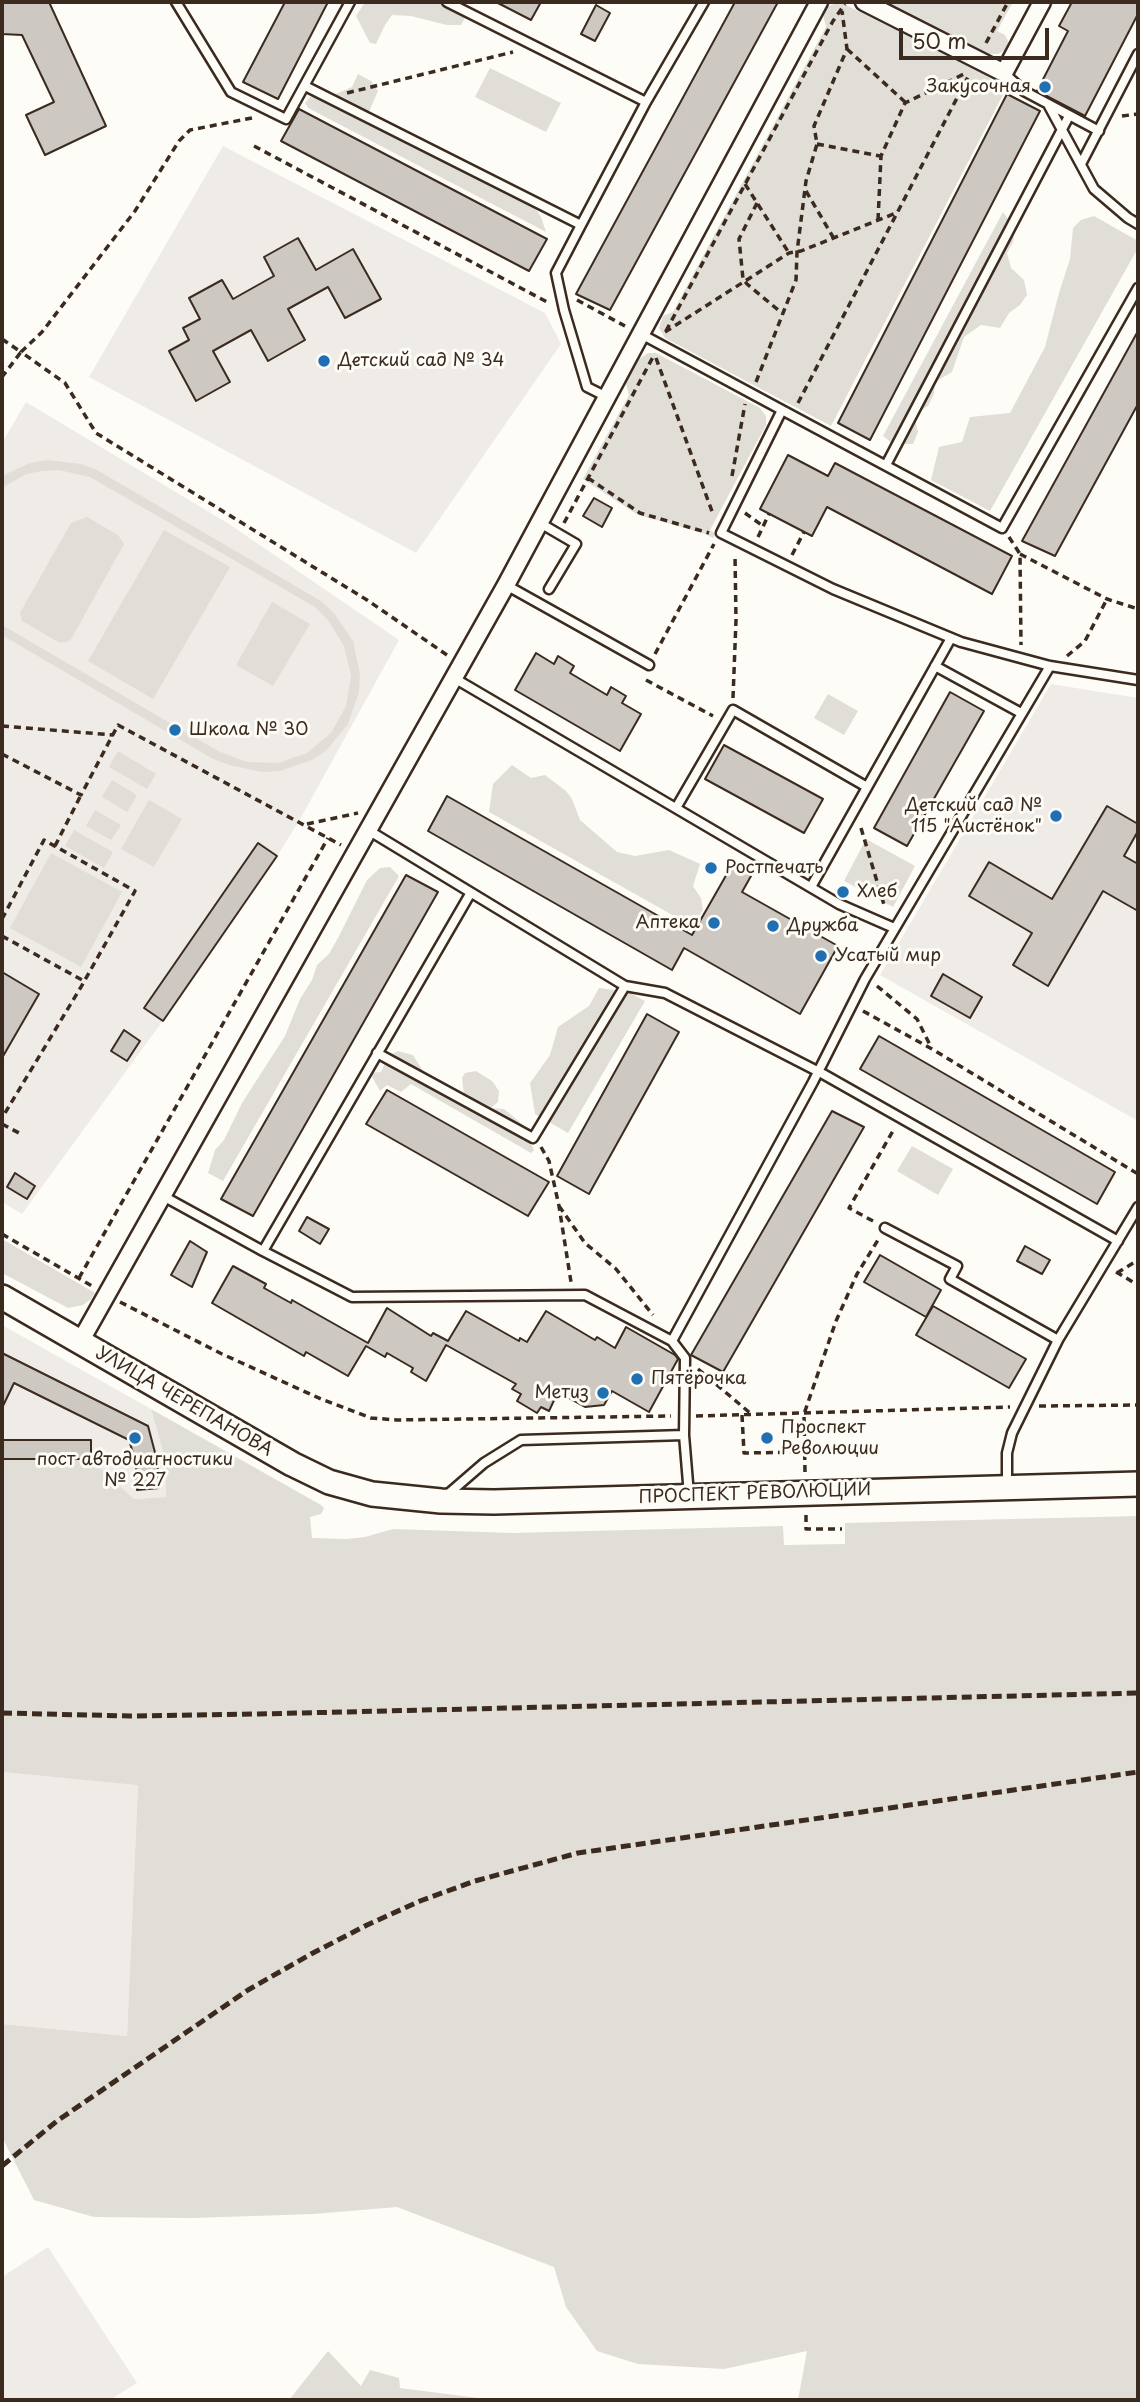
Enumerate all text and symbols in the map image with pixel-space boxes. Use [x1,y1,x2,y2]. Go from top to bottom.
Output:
scale bar [902,14,1052,58]
text: 50 m [912,24,966,56]
place label: Закусочная [927,76,1031,98]
marker: Закусочная [1037,79,1053,95]
place label: Детский сад № 34 [338,350,504,372]
marker: Детский сад № 34 [316,353,332,369]
place label: Школа № 30 [189,719,308,741]
marker: Школа № 30 [167,722,183,738]
place label: Детский сад № 115 "Аистёнок" [905,795,1042,838]
marker: Детский сад № 115 "Аистёнок" [1048,808,1064,824]
place label: Ростпечать [725,857,824,879]
marker: Ростпечать [703,860,719,876]
place label: Хлеб [857,881,897,903]
marker: Хлеб [835,884,851,900]
place label: Аптека [635,912,700,934]
marker: Аптека [706,915,722,931]
place label: Дружба [787,915,858,937]
marker: Дружба [765,918,781,934]
place label: Усатый мир [835,945,941,967]
marker: Усатый мир [813,948,829,964]
street label: УЛИЦА ЧЕРЕПАНОВА [92,1343,276,1461]
place label: Пятёрочка [651,1368,746,1390]
marker: Пятёрочка [629,1371,645,1387]
place label: Метиз [535,1382,589,1404]
marker: Метиз [595,1385,611,1401]
place label: Проспект Революции [781,1417,879,1460]
marker: пост автодиагностики № 227 [127,1430,143,1446]
marker: Проспект Революции [759,1430,775,1446]
place label: пост автодиагностики № 227 [37,1449,233,1492]
street label: ПРОСПЕКТ РЕВОЛЮЦИИ [638,1479,872,1509]

